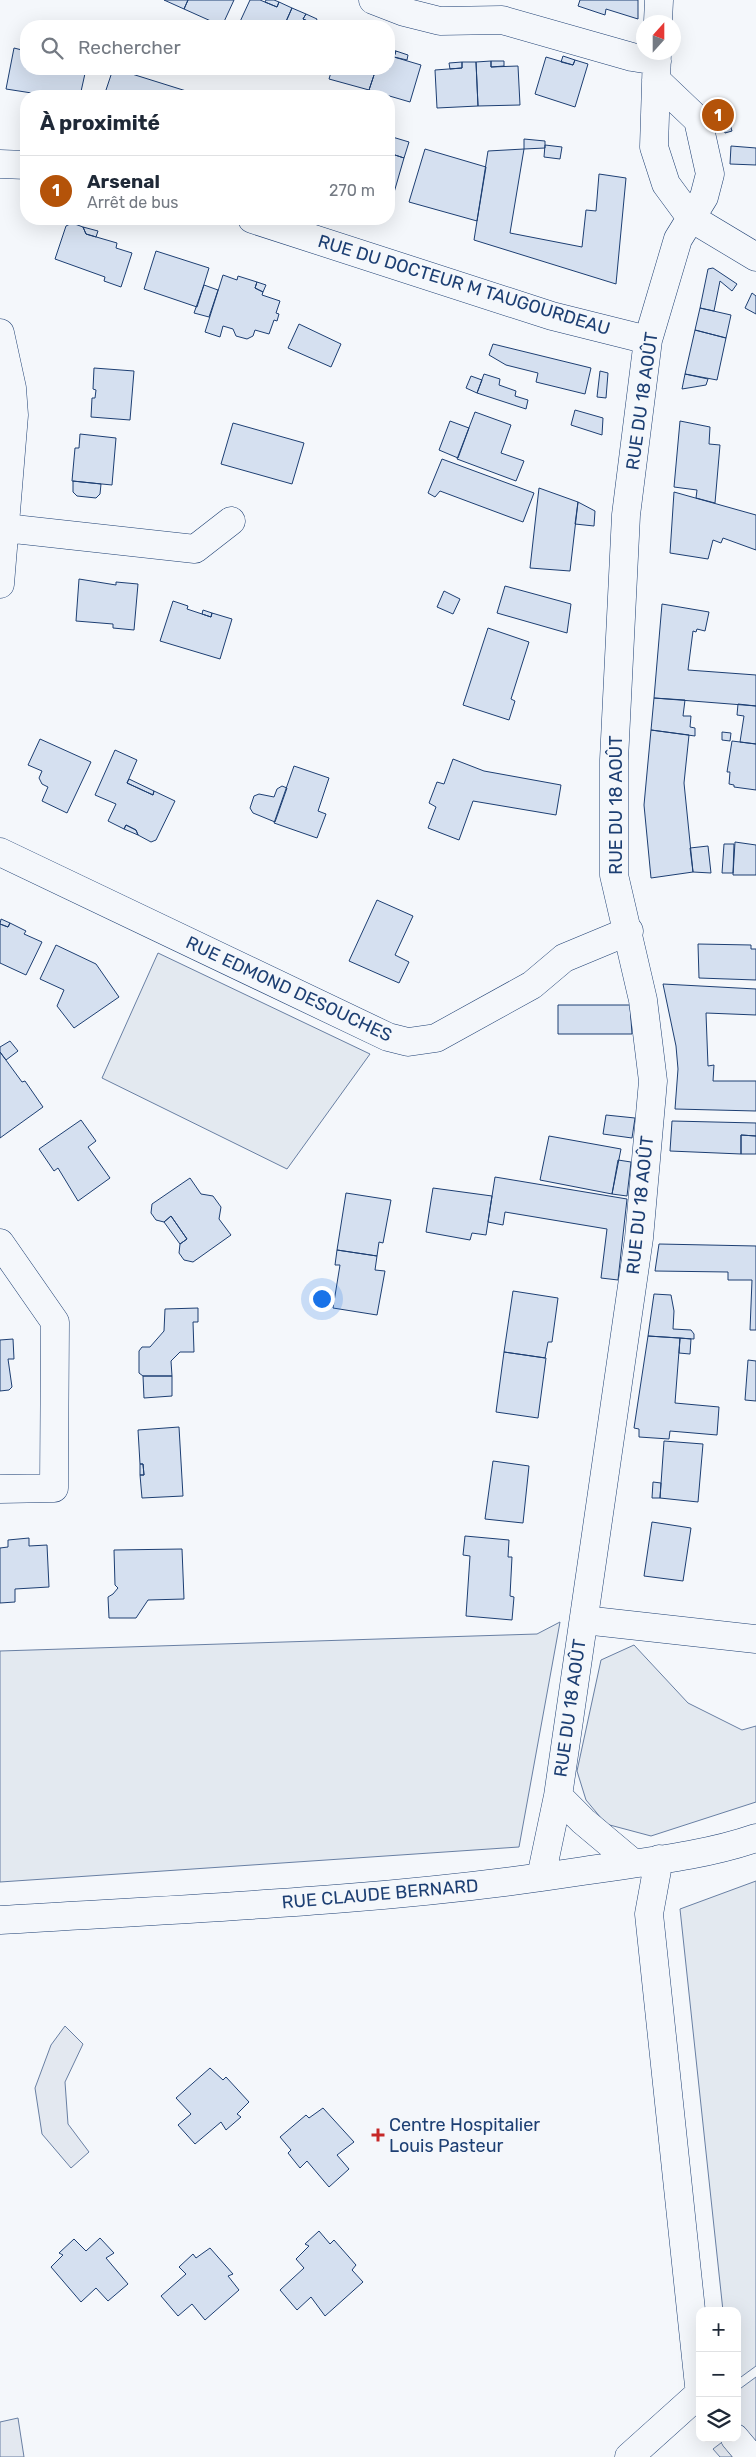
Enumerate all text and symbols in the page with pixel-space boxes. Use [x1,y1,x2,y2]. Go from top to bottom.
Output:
north arrow [636,15,681,60]
search box [20,20,395,75]
icon: search [38,34,66,62]
text: Rechercher [78,36,181,59]
pin: 1 [702,96,734,134]
text: À proximité [40,110,160,135]
text: Arsenal [87,170,160,193]
text: 1 [52,181,60,200]
text: 270 m [329,181,375,200]
text: Arrêt de bus [87,193,179,212]
street label: RUE DU DOCTEUR M TAUGOURDEAU [315,230,613,340]
street label: RUE DU 18 AOÛT [621,330,663,472]
street label: RUE DU 18 AOÛT [605,735,627,875]
street label: RUE EDMOND DESOUCHES [182,931,396,1047]
street label: RUE DU 18 AOÛT [622,1135,658,1275]
your location [309,1286,335,1312]
street label: RUE DU 18 AOÛT [549,1637,591,1779]
street label: RUE CLAUDE BERNARD [281,1874,479,1914]
place label: Centre Hospitalier Louis Pasteur [389,2114,540,2157]
marker: Centre Hospitalier Louis Pasteur [371,2128,385,2142]
map controls [696,2307,741,2442]
button: + [696,2307,741,2352]
button: − [696,2352,741,2397]
button: layers [696,2397,741,2442]

